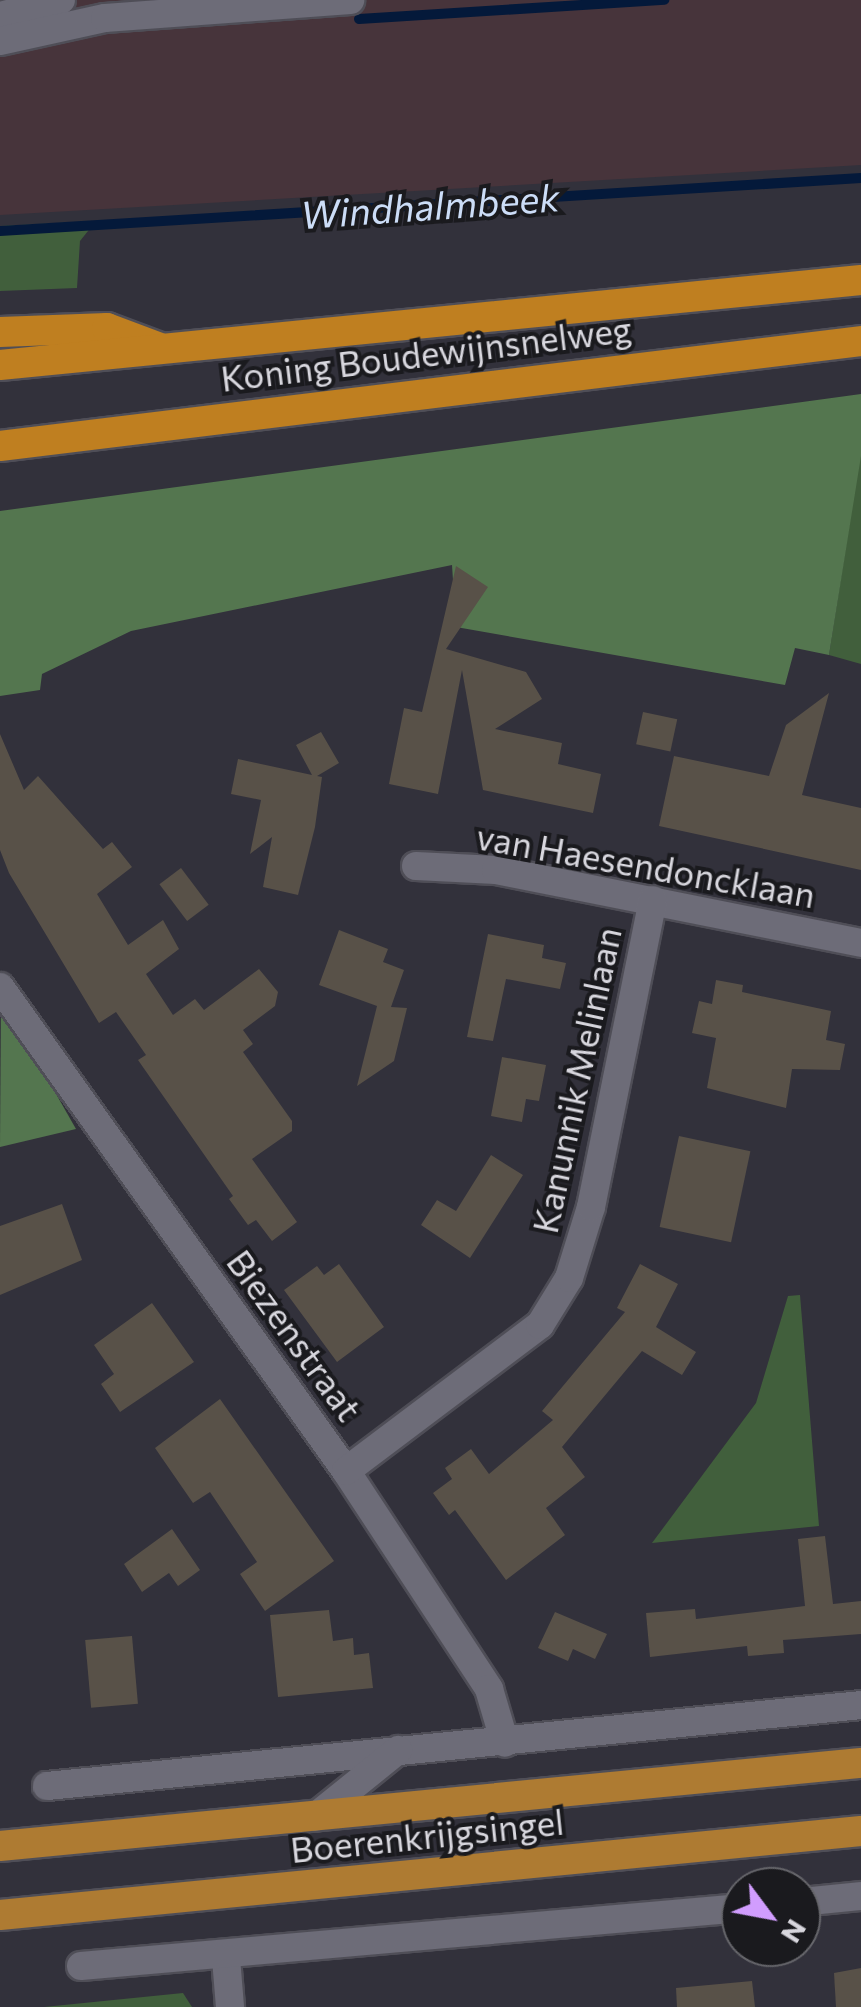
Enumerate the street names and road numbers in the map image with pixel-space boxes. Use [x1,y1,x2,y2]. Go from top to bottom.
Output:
street label: Koning Boudewijnsnelweg [218,307,634,399]
street label: van Haesendoncklaan [473,815,819,915]
street label: Kanunnik Melinlaan [523,923,629,1237]
street label: Biezenstraat [219,1241,371,1429]
street label: Boerenkrijgsingel [288,1800,566,1870]

